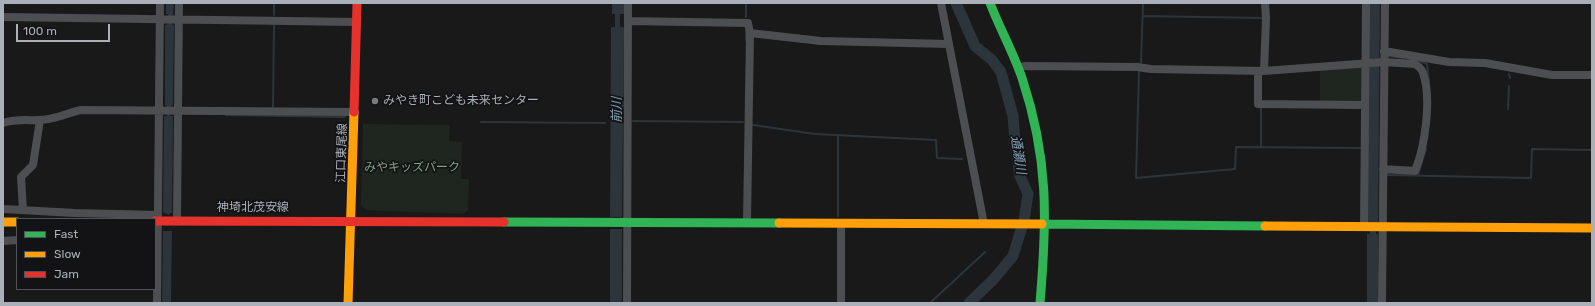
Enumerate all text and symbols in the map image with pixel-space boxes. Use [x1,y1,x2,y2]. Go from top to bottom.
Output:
scale bar [18,16,112,42]
text: 100 m [23,24,57,38]
place label: みやき町こども未来センター [383,94,539,108]
marker: みやき町こども未来センター [370,96,380,106]
water label: 前川 [609,97,625,123]
street label: 江口東尾線 [334,123,350,183]
water label: 通瀬川 [1007,135,1029,175]
park label: みやキッズパーク [364,161,460,175]
street label: 神埼北茂安線 [217,201,289,215]
legend [16,218,156,290]
text: Fast [54,227,78,241]
text: Slow [54,247,81,261]
text: Jam [54,267,79,281]

